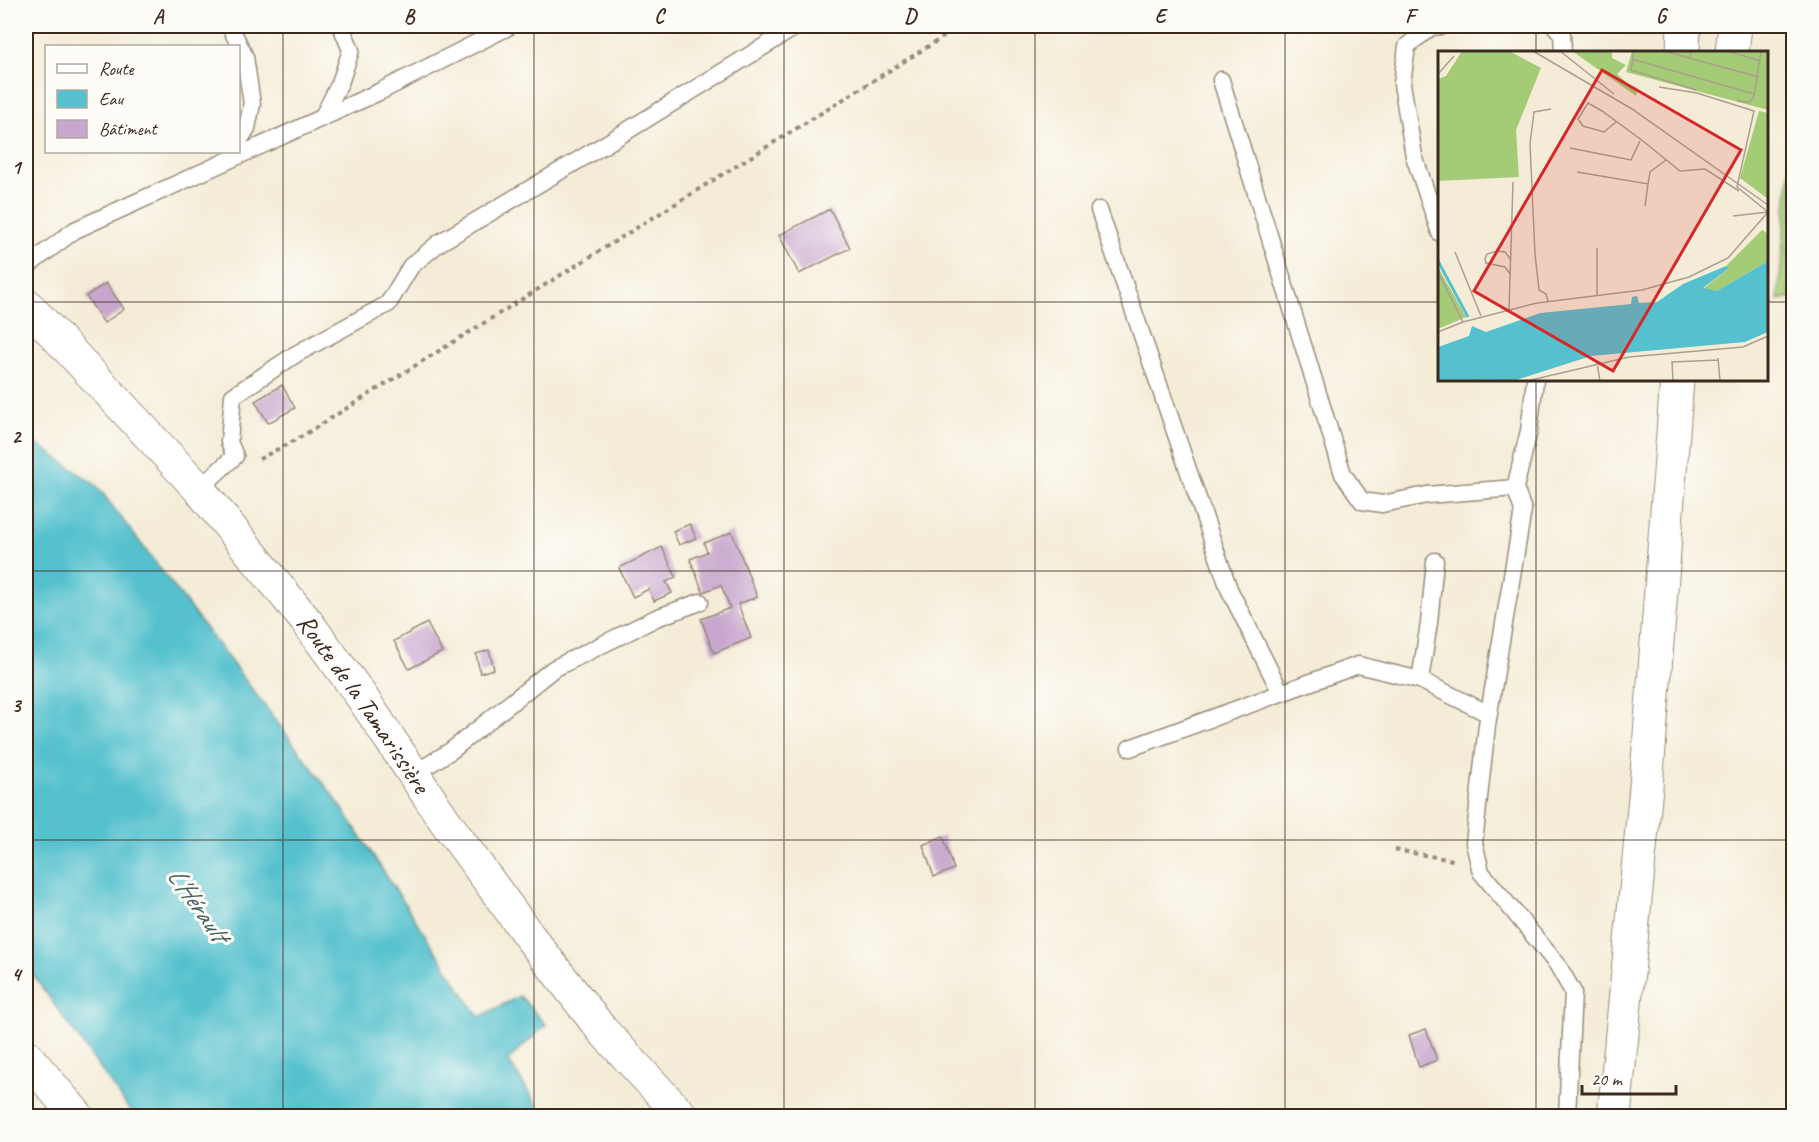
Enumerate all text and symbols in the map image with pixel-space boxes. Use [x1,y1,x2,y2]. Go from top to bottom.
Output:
text: A [153,4,165,29]
text: B [404,4,416,29]
text: C [654,4,666,29]
text: D [904,4,918,29]
text: E [1155,4,1169,29]
text: F [1405,4,1419,29]
text: G [1656,4,1669,29]
legend [45,45,240,153]
inset map [1438,51,1768,381]
text: Route [99,58,134,80]
text: Eau [99,88,124,110]
text: Bâtiment [99,118,159,140]
text: 1 [12,155,23,180]
text: 2 [12,424,23,449]
street label: Route de la Tamarissière [290,608,439,802]
text: 3 [12,693,23,718]
water label: L'Hérault [160,860,240,954]
text: 4 [12,962,24,987]
scale bar [1582,1058,1676,1096]
text: 20 m [1591,1068,1624,1090]

